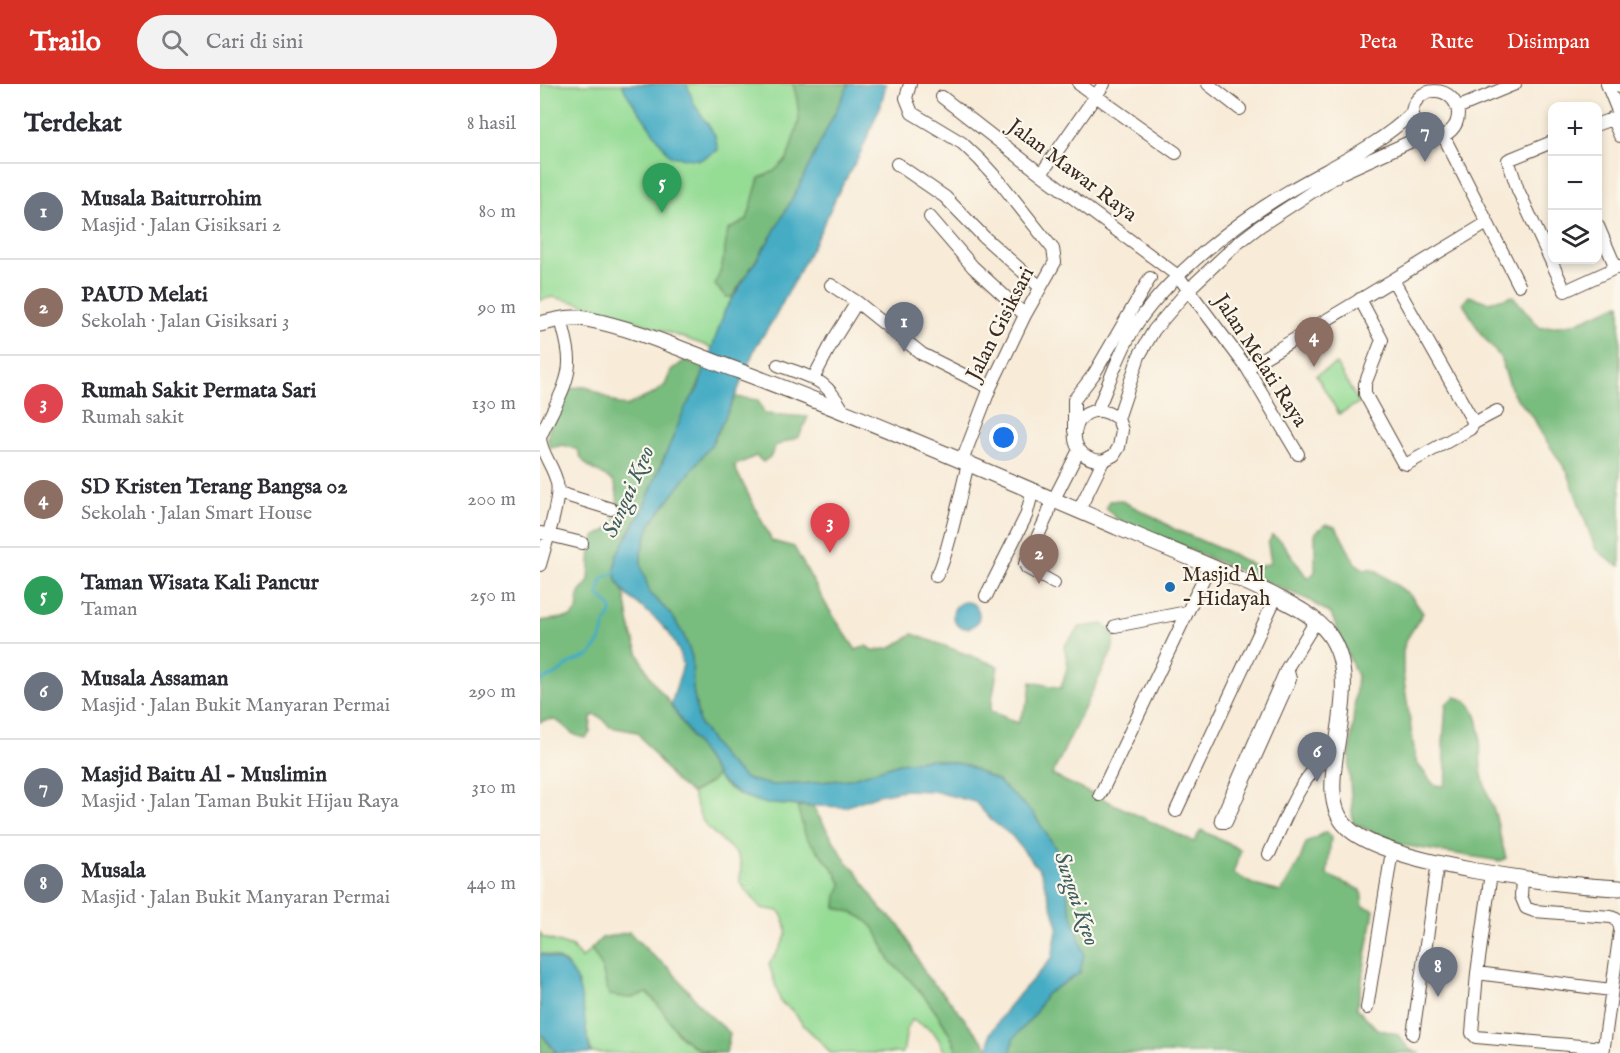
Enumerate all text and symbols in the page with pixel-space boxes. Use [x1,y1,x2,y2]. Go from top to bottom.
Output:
search box [137,15,557,69]
text: Trailo [30,25,101,60]
icon: search [158,26,191,59]
text: Cari di sini [206,28,303,56]
text: Peta [1359,29,1397,56]
text: Rute [1430,29,1474,56]
text: Disimpan [1507,29,1590,56]
map controls [1548,102,1602,264]
button: + [1548,102,1602,156]
text: Terdekat [24,107,122,140]
text: 8 hasil [467,111,516,136]
street label: Jalan Mawar Raya [1000,112,1143,229]
pin: 7 [1406,112,1444,162]
button: − [1548,156,1602,210]
pin: 5 [642,164,682,213]
text: Musala Baiturrohim [81,185,262,213]
text: 1 [40,199,47,224]
text: 80 m [479,199,516,224]
button: layers [1548,210,1602,264]
text: Masjid · Jalan Gisiksari 2 [81,213,281,238]
street label: Jalan Gisiksari [960,263,1041,387]
text: PAUD Melati [81,281,208,309]
street label: Jalan Melati Raya [1206,288,1314,433]
text: 2 [39,295,48,320]
text: 90 m [478,295,516,320]
pin: 1 [884,302,924,352]
text: Sekolah · Jalan Gisiksari 3 [81,309,290,334]
pin: 4 [1294,318,1334,367]
text: Rumah Sakit Permata Sari [81,377,317,405]
text: 3 [40,391,47,416]
text: 130 m [471,391,516,416]
text: Rumah sakit [81,405,184,430]
your location [989,423,1018,452]
water label: Sungai Kreo [596,442,662,542]
text: SD Kristen Terang Bangsa 02 [81,473,348,501]
text: 4 [39,487,48,512]
text: 200 m [467,487,516,512]
text: Sekolah · Jalan Smart House [81,501,312,526]
pin: 3 [810,504,850,553]
pin: 2 [1020,534,1058,584]
place label: Masjid Al - Hidayah [1182,562,1270,613]
text: Taman Wisata Kali Pancur [81,569,319,597]
marker: Masjid Al - Hidayah [1163,580,1177,594]
text: 5 [40,583,47,608]
text: 250 m [470,583,516,608]
text: Taman [81,597,137,622]
text: Musala Assaman [81,665,229,693]
text: 6 [39,679,48,704]
text: 290 m [468,679,516,704]
text: Masjid · Jalan Bukit Manyaran Permai [81,693,390,718]
pin: 6 [1298,732,1336,782]
text: Masjid Baitu Al - Muslimin [81,761,327,789]
text: 7 [39,775,48,800]
text: 310 m [472,775,516,800]
text: Masjid · Jalan Taman Bukit Hijau Raya [81,789,399,814]
water label: Sungai Kreo [1047,848,1105,950]
text: Musala [81,857,146,885]
text: 8 [40,871,47,896]
text: 440 m [467,871,516,896]
text: Masjid · Jalan Bukit Manyaran Permai [81,885,390,910]
pin: 8 [1418,948,1458,997]

